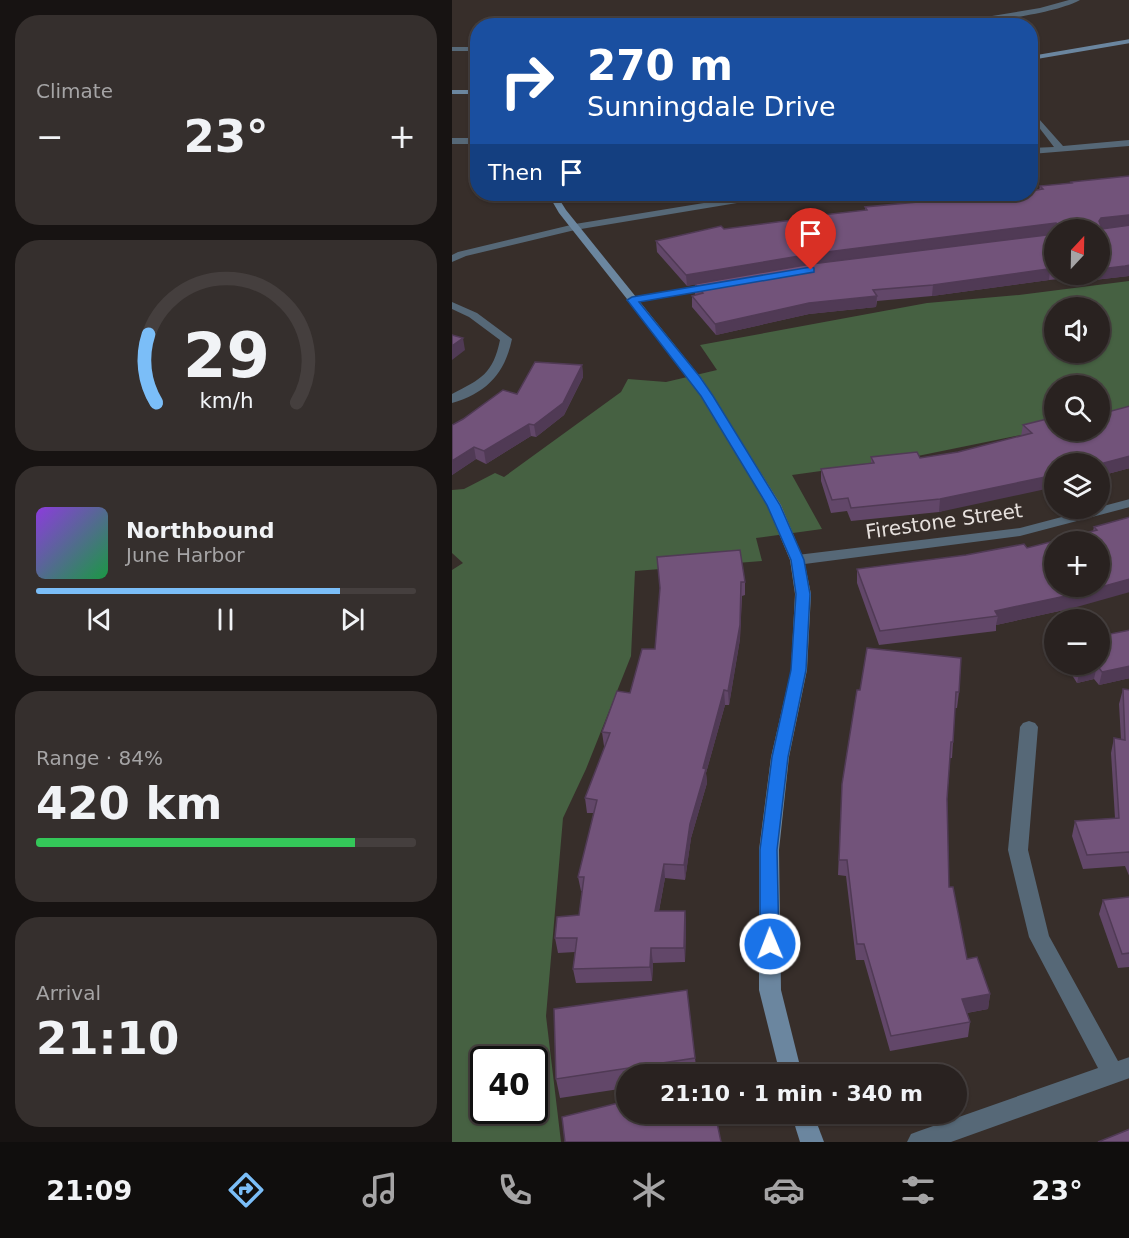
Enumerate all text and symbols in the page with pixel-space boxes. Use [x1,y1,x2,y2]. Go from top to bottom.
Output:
text: 270 m [587,41,733,90]
icon: right [488,42,566,120]
text: Climate [36,79,113,103]
text: Sunningdale Drive [587,91,836,122]
text: 23° [183,110,269,163]
text: − [36,117,64,156]
text: + [388,117,416,156]
icon: arrive [555,156,588,189]
text: Then [488,160,543,185]
pin [785,208,836,270]
icon: arrive [794,217,827,250]
north arrow [1044,219,1110,285]
map controls [1044,219,1110,675]
button: sound [1044,297,1110,363]
text: 29 [183,319,269,392]
button: search [1044,375,1110,441]
text: km/h [199,388,253,413]
button: layers [1044,453,1110,519]
street label: Firestone Street [864,498,1024,544]
text: Northbound [126,518,275,543]
button: + [1044,531,1110,597]
text: June Harbor [126,543,245,567]
icon: previous [83,603,116,636]
icon: pause [209,603,242,636]
icon: next [336,603,369,636]
button: − [1044,609,1110,675]
text: Range · 84% [36,746,163,770]
text: 420 km [36,777,222,830]
position arrow [738,912,802,976]
text: Arrival [36,981,101,1005]
text: 21:10 [36,1012,179,1065]
speed limit sign: 40 [470,1046,548,1124]
text: 21:10 · 1 min · 340 m [660,1081,923,1106]
icon: directions [225,1169,267,1211]
icon: music [359,1169,401,1211]
icon: phone [494,1169,536,1211]
icon: climate [628,1169,670,1211]
icon: car [763,1169,805,1211]
icon: filters [897,1169,939,1211]
text: 21:09 [46,1175,132,1206]
text: 23° [1032,1175,1083,1206]

